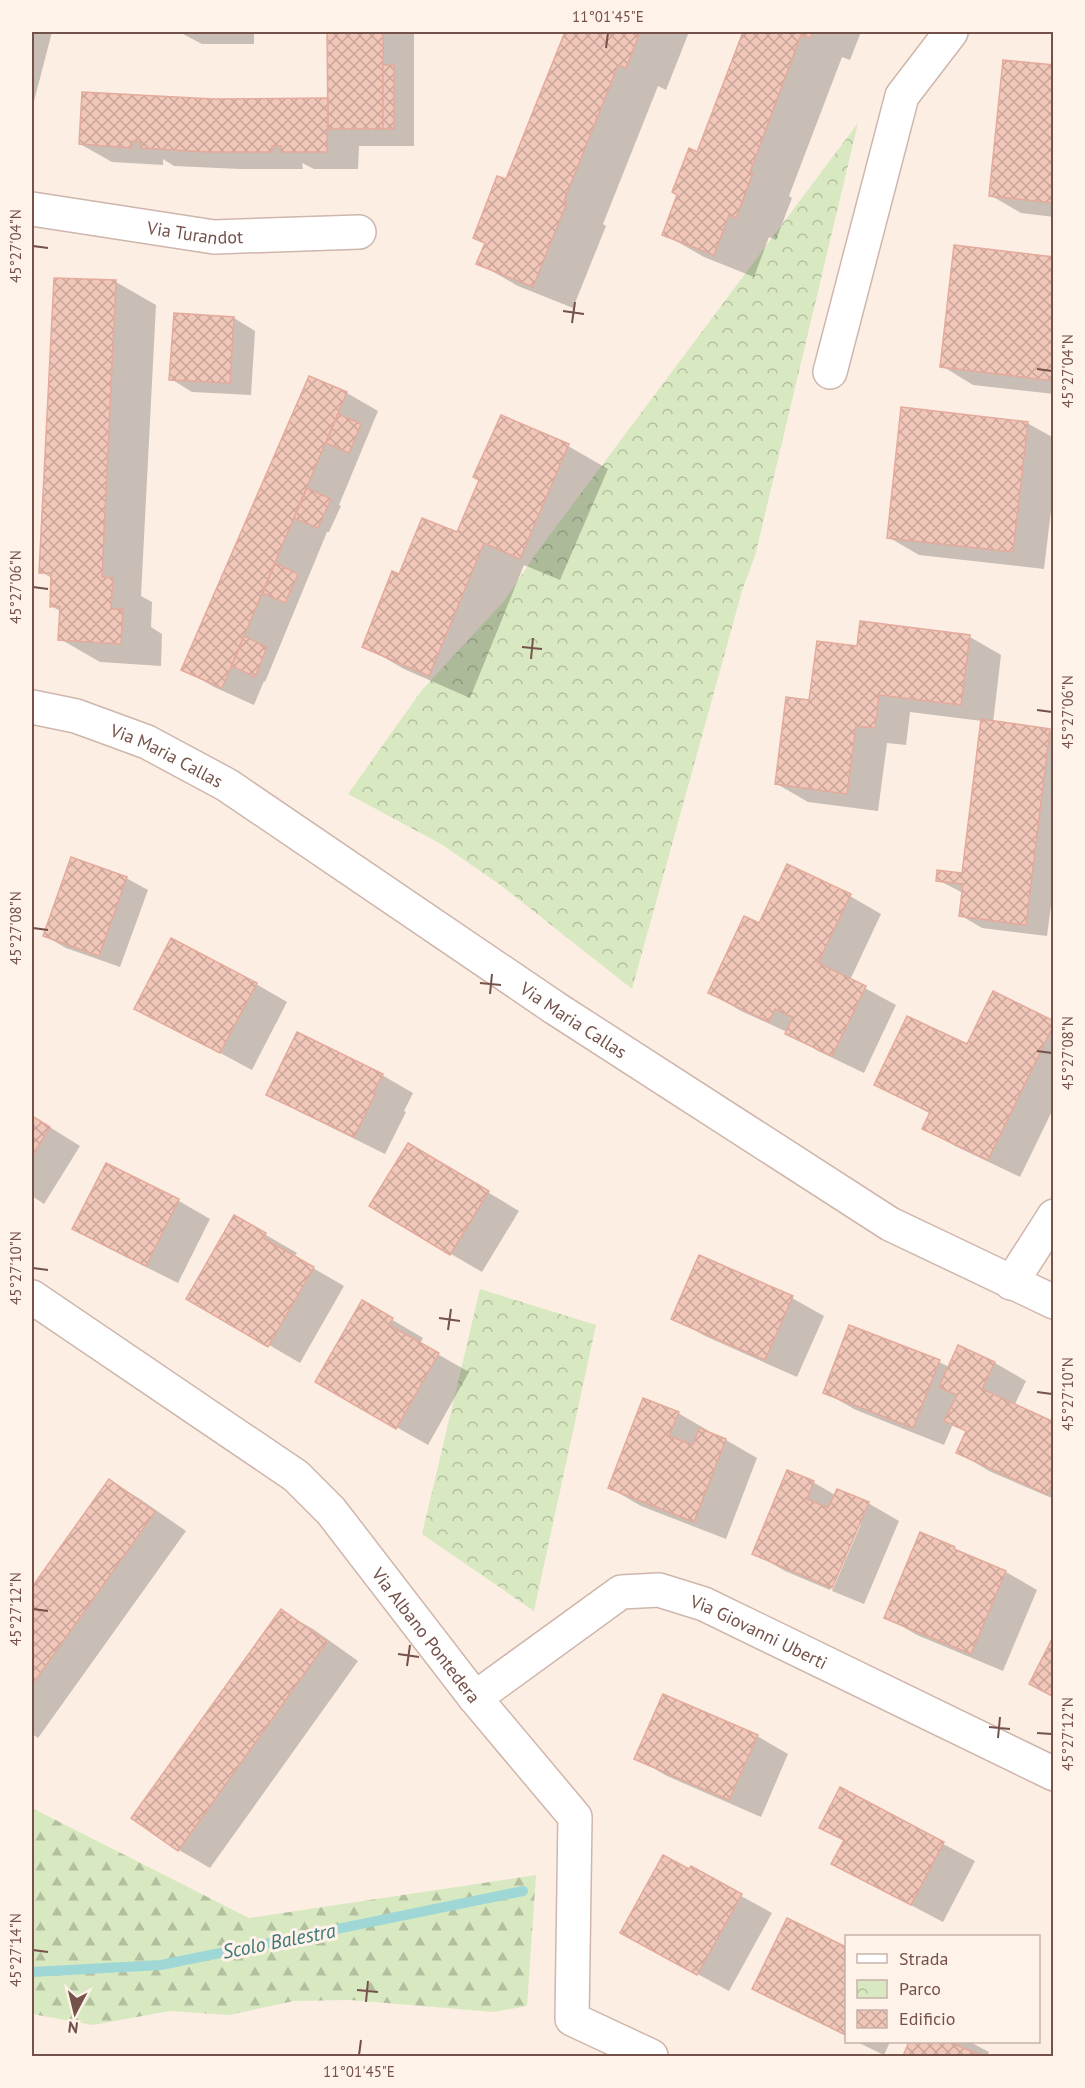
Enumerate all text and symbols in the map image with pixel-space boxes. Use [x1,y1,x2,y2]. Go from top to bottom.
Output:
text: 11°01'45"E [572,7,644,26]
text: 45°27'04"N [6,209,25,283]
street label: Via Turandot [145,215,243,249]
text: 45°27'04"N [1058,334,1077,408]
text: 45°27'06"N [6,550,25,624]
text: 45°27'06"N [1058,675,1077,749]
street label: Via Maria Callas [107,718,227,792]
text: 45°27'08"N [6,891,25,965]
street label: Via Maria Callas [515,976,631,1063]
text: 45°27'08"N [1058,1016,1077,1090]
text: 45°27'10"N [6,1231,25,1305]
text: 45°27'10"N [1058,1357,1077,1431]
street label: Via Albano Pontedera [366,1562,486,1707]
text: 45°27'12"N [6,1572,25,1646]
street label: Via Giovanni Uberti [687,1589,831,1674]
text: 45°27'12"N [1058,1697,1077,1771]
text: 45°27'14"N [6,1913,25,1987]
water label: Scolo Balestra [220,1917,338,1965]
legend [845,1935,1040,2043]
text: Strada [899,1947,948,1970]
text: Parco [899,1977,941,2000]
north arrow [45,1983,105,2043]
text: Edificio [899,2007,955,2030]
text: N [67,2017,80,2038]
text: 11°01'45"E [323,2062,395,2081]

